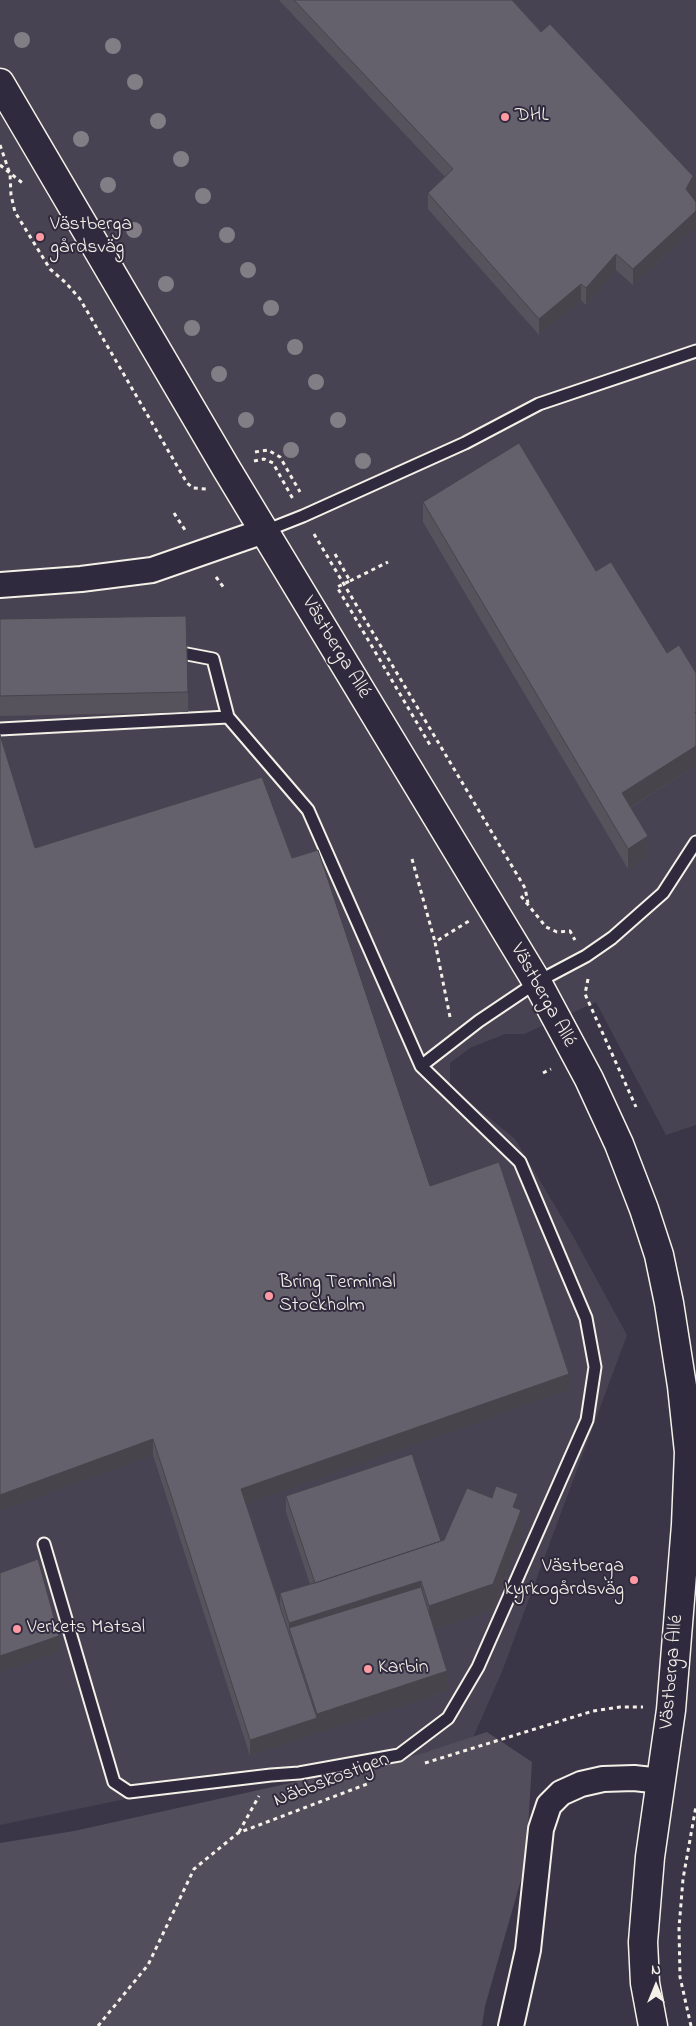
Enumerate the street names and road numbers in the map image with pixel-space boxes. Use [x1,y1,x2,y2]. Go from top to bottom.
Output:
street label: Västberga Allé [295,593,375,703]
street label: Västberga Allé [504,940,580,1052]
street label: Västberga Allé [656,1614,690,1730]
street label: Näbbskostigen [271,1748,393,1814]

